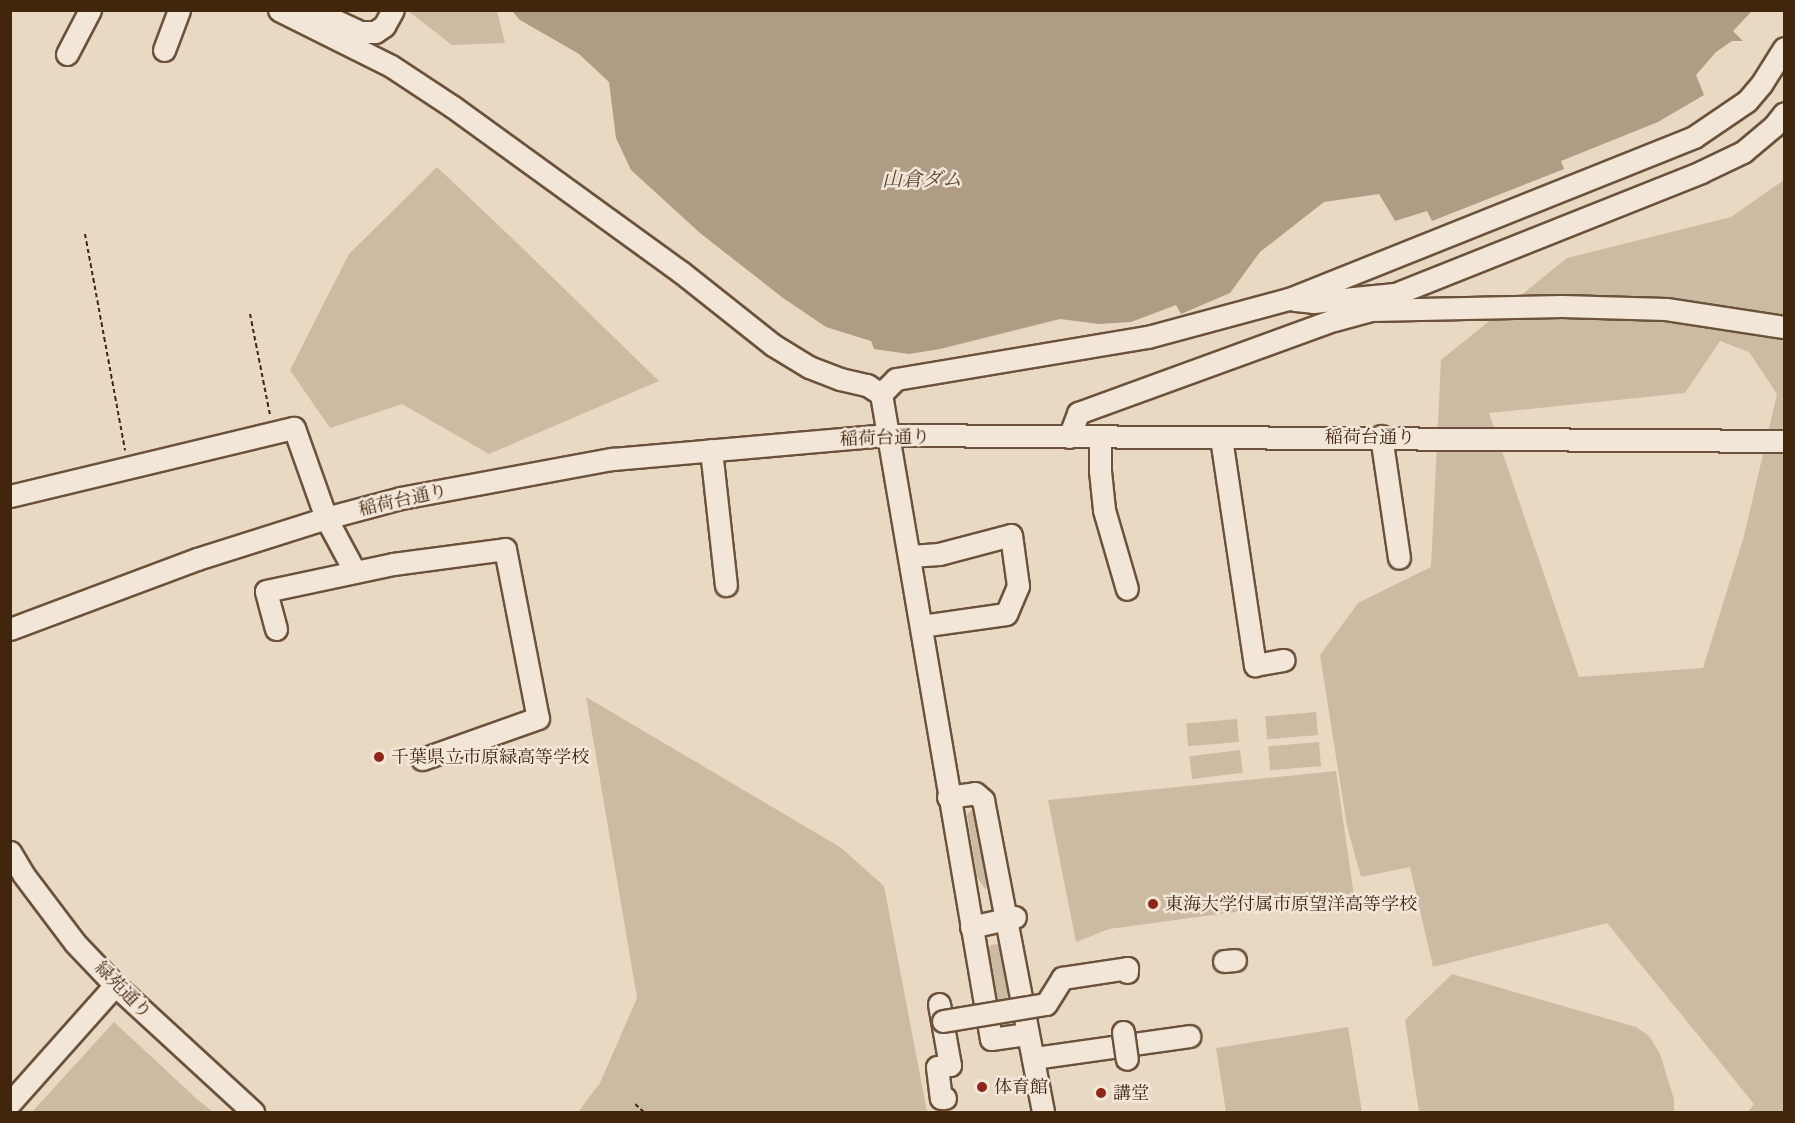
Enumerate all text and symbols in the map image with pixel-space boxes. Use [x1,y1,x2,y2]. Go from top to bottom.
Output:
water label: 山倉ダム [882,167,962,191]
street label: 稲荷台通り [840,426,930,450]
street label: 稲荷台通り [1325,426,1415,448]
street label: 稲荷台通り [357,479,449,521]
place label: 千葉県立市原緑高等学校 [391,746,589,768]
marker: 千葉県立市原緑高等学校 [372,750,386,764]
place label: 東海大学付属市原望洋高等学校 [1165,893,1417,915]
marker: 東海大学付属市原望洋高等学校 [1146,897,1160,911]
street label: 緑苑通り [90,957,156,1023]
place label: 体育館 [994,1076,1048,1098]
marker: 体育館 [975,1080,989,1094]
place label: 講堂 [1113,1082,1149,1104]
marker: 講堂 [1094,1086,1108,1100]

